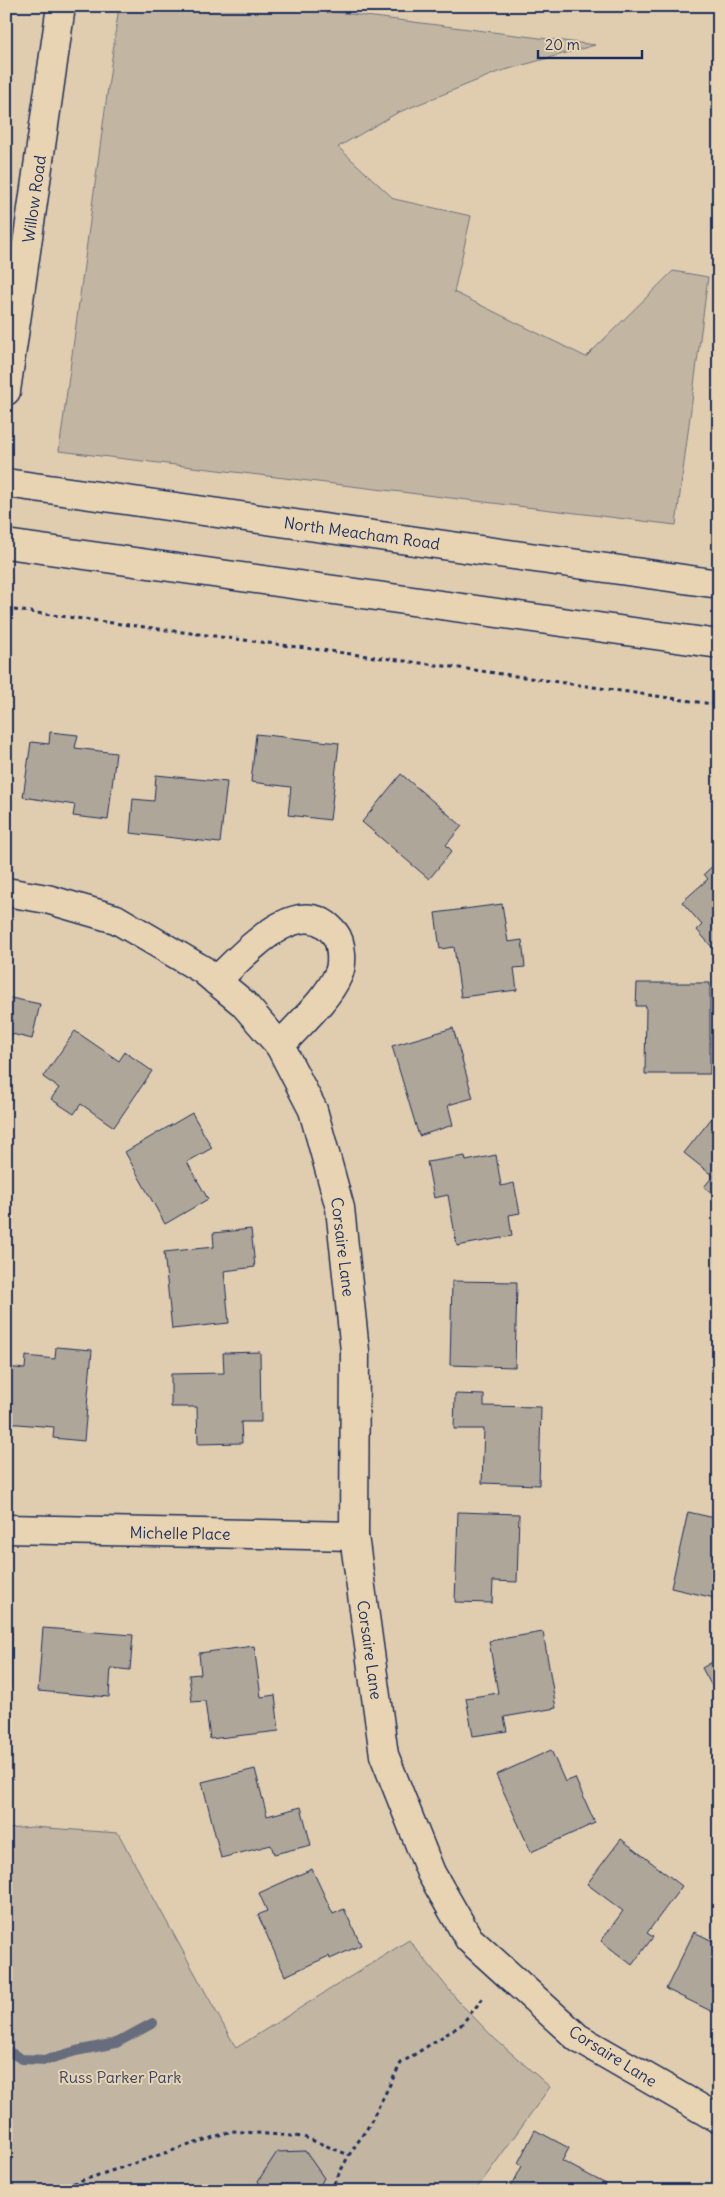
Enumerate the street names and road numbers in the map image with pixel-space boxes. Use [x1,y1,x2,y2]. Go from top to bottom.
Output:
street label: Willow Road [18,154,50,244]
street label: North Meacham Road [283,512,441,554]
street label: Corsaire Lane [327,1196,359,1298]
street label: Michelle Place [129,1522,231,1544]
street label: Corsaire Lane [353,1599,387,1701]
street label: Corsaire Lane [565,2021,661,2091]

